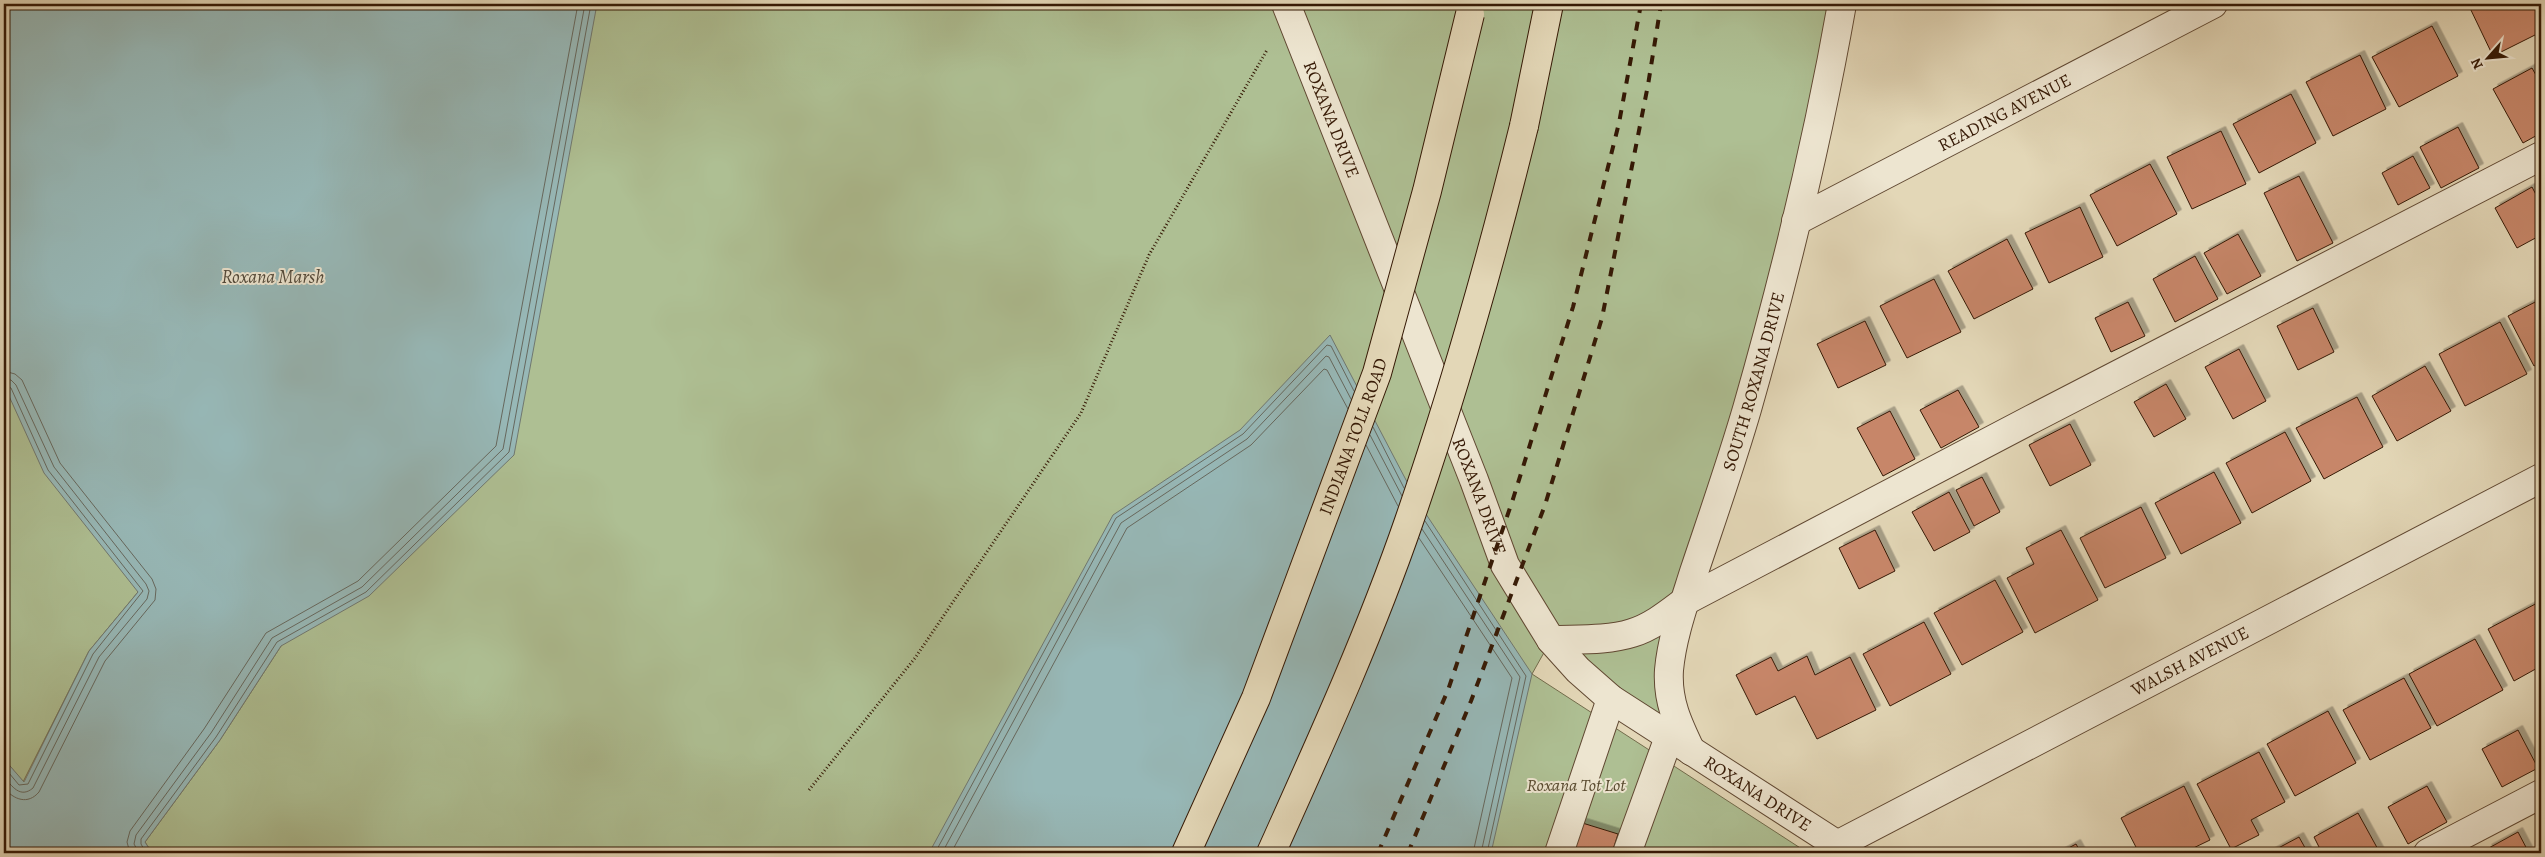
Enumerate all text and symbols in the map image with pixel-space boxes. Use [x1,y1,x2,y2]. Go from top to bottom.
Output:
north arrow [2462,32,2512,82]
text: N [2466,55,2488,73]
street label: ROXANA DRIVE [1298,57,1365,181]
street label: READING AVENUE [1934,68,2075,157]
water label: Roxana Marsh [222,264,324,290]
street label: SOUTH ROXANA DRIVE [1717,290,1790,474]
street label: INDIANA TOLL ROAD [1313,355,1393,518]
street label: ROXANA DRIVE [1446,434,1512,558]
street label: WALSH AVENUE [2126,620,2253,702]
street label: ROXANA DRIVE [1699,750,1816,837]
park label: Roxana Tot Lot [1527,773,1626,797]

